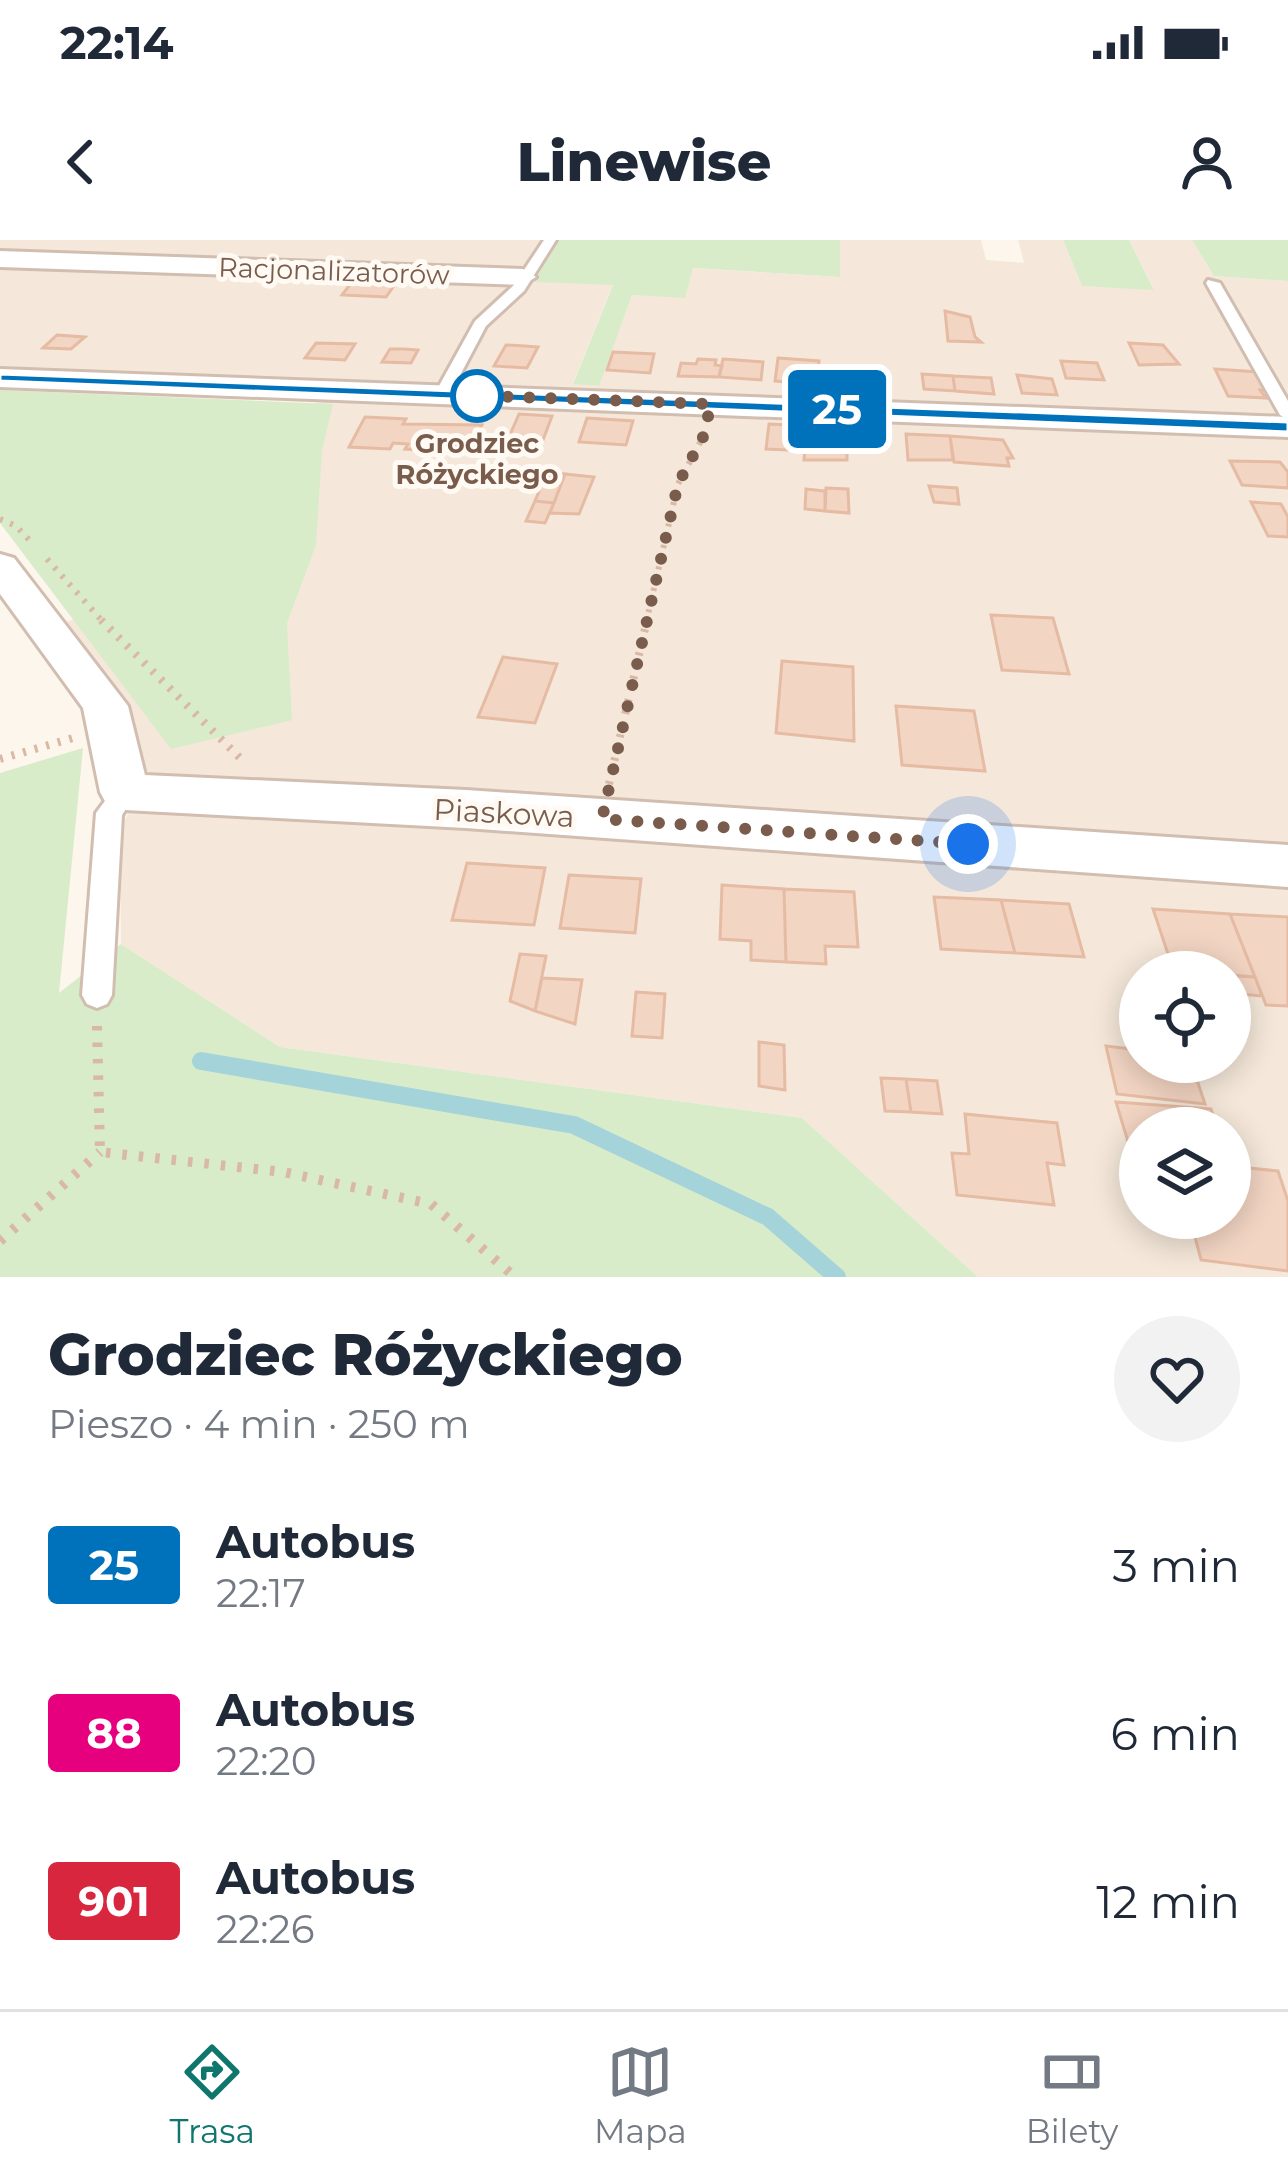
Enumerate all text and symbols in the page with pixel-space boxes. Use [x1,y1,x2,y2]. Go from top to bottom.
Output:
text: 22:14 [60,15,174,70]
icon: back [48,129,114,195]
text: Linewise [517,129,771,195]
icon: person [1174,129,1240,195]
street label: Racjonalizatorów [218,250,450,292]
line badge: 25 [783,370,891,448]
marker: Grodziec Różyckiego [452,371,502,421]
text: 25 [812,383,862,435]
place label: Grodziec Różyckiego [396,427,558,491]
street label: Piaskowa [433,791,575,835]
your location [938,814,998,874]
map controls [1119,951,1251,1239]
button: locate [1119,951,1251,1083]
button: layers [1119,1107,1251,1239]
button: heart [1114,1316,1240,1442]
text: Grodziec Różyckiego [48,1320,683,1389]
text: Pieszo · 4 min · 250 m [48,1400,470,1448]
text: Autobus [216,1514,415,1569]
text: 3 min [1113,1538,1240,1593]
text: 25 [89,1539,139,1591]
text: 22:17 [216,1569,306,1617]
text: Autobus [216,1682,415,1737]
text: 6 min [1111,1706,1240,1761]
text: 88 [86,1707,142,1759]
text: 22:20 [216,1737,316,1785]
text: Autobus [216,1850,415,1905]
text: 12 min [1096,1874,1240,1929]
text: 901 [78,1875,150,1927]
text: 22:26 [216,1905,314,1953]
tab: Trasa [170,2039,255,2151]
tab: Mapa [594,2039,687,2151]
tab: Bilety [1026,2039,1118,2151]

